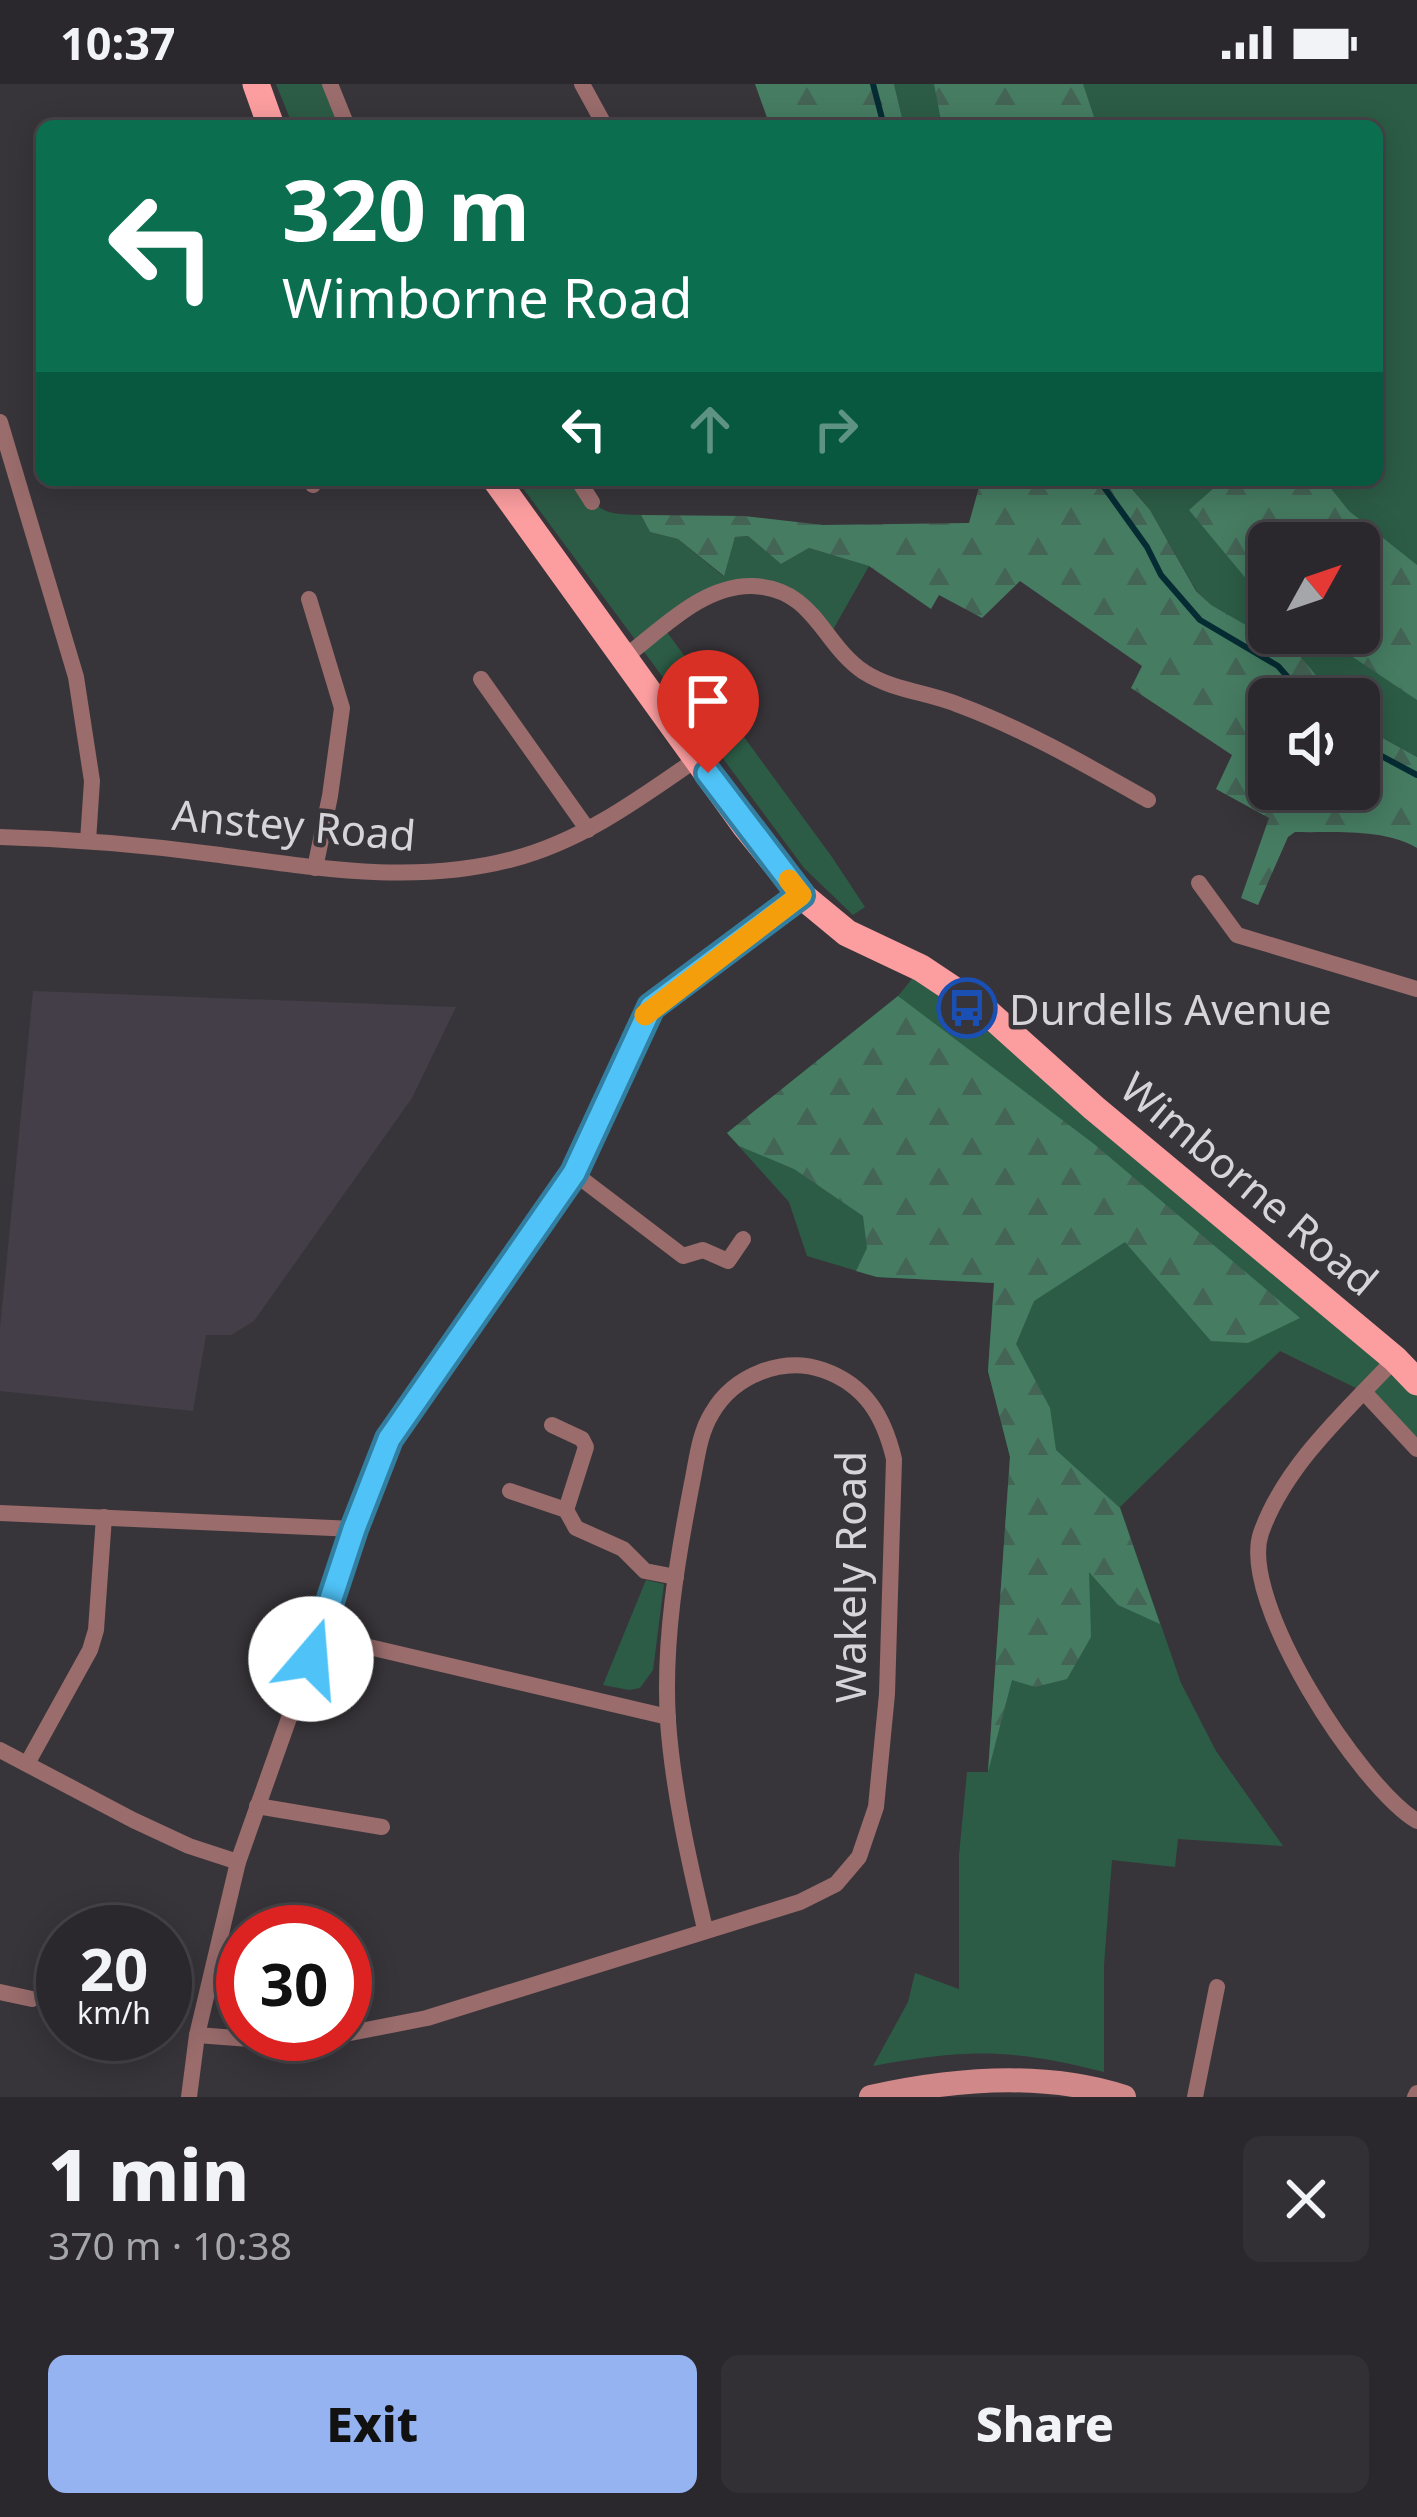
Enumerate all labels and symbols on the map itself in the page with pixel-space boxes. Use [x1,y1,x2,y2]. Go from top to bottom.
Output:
north arrow [1248,522,1380,654]
pin [657,650,759,773]
street label: Anstey Road [170,785,418,863]
bus stop icon: Durdells Avenue [936,977,998,1039]
place label: Durdells Avenue [1009,980,1332,1037]
street label: Wimborne Road [1109,1059,1391,1307]
street label: Wakely Road [821,1451,878,1703]
position arrow [248,1596,374,1722]
speed limit sign: 30 [216,1905,372,2061]

